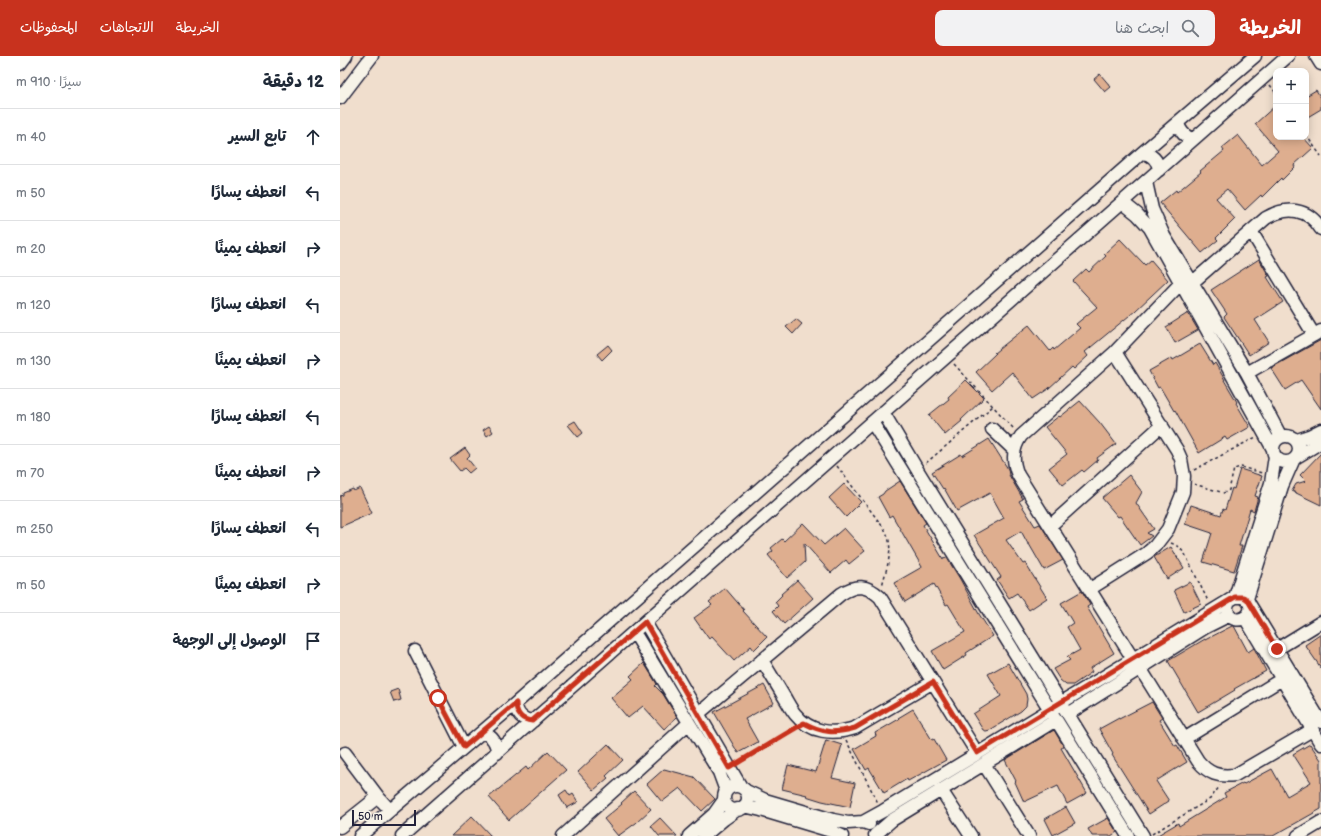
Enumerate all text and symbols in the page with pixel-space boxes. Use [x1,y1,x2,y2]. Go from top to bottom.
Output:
search box [935,10,1215,46]
icon: search [1179,17,1201,39]
text: الخريطة [1239,17,1301,40]
text: المحفوظات [20,19,78,36]
text: الاتجاهات [100,19,154,36]
text: الخريطة [176,19,219,36]
text: ابحث هنا [1115,19,1169,38]
map controls [1273,68,1309,140]
button: + [1273,68,1309,104]
text: 12 دقيقة [263,72,324,92]
text: سيرًا · 910 m [16,74,82,90]
button: − [1273,104,1309,140]
icon: ahead [302,126,324,148]
text: تابع السير [228,127,286,146]
text: 40 m [16,129,46,145]
icon: left [302,182,324,204]
text: انعطف يسارًا [211,183,286,202]
text: 50 m [16,185,45,201]
icon: right [302,238,324,260]
text: انعطف يمينًا [215,239,286,258]
text: 20 m [16,241,46,257]
icon: left [302,294,324,316]
text: انعطف يسارًا [211,295,286,314]
text: 120 m [16,297,51,313]
icon: right [302,350,324,372]
text: انعطف يمينًا [215,351,286,370]
text: 130 m [16,353,51,369]
icon: left [302,406,324,428]
text: انعطف يسارًا [211,407,286,426]
text: 180 m [16,409,51,425]
icon: right [302,462,324,484]
text: انعطف يمينًا [215,463,286,482]
text: 70 m [16,465,44,481]
icon: left [302,518,324,540]
text: انعطف يسارًا [211,519,286,538]
text: 250 m [16,521,53,537]
icon: right [302,574,324,596]
text: انعطف يمينًا [215,575,286,594]
text: 50 m [16,577,45,593]
icon: arrive [302,630,324,652]
text: الوصول إلى الوجهة [172,631,286,650]
route end [1268,640,1286,658]
route start [429,689,447,707]
scale bar [352,808,416,827]
text: 50 m [358,810,383,823]

